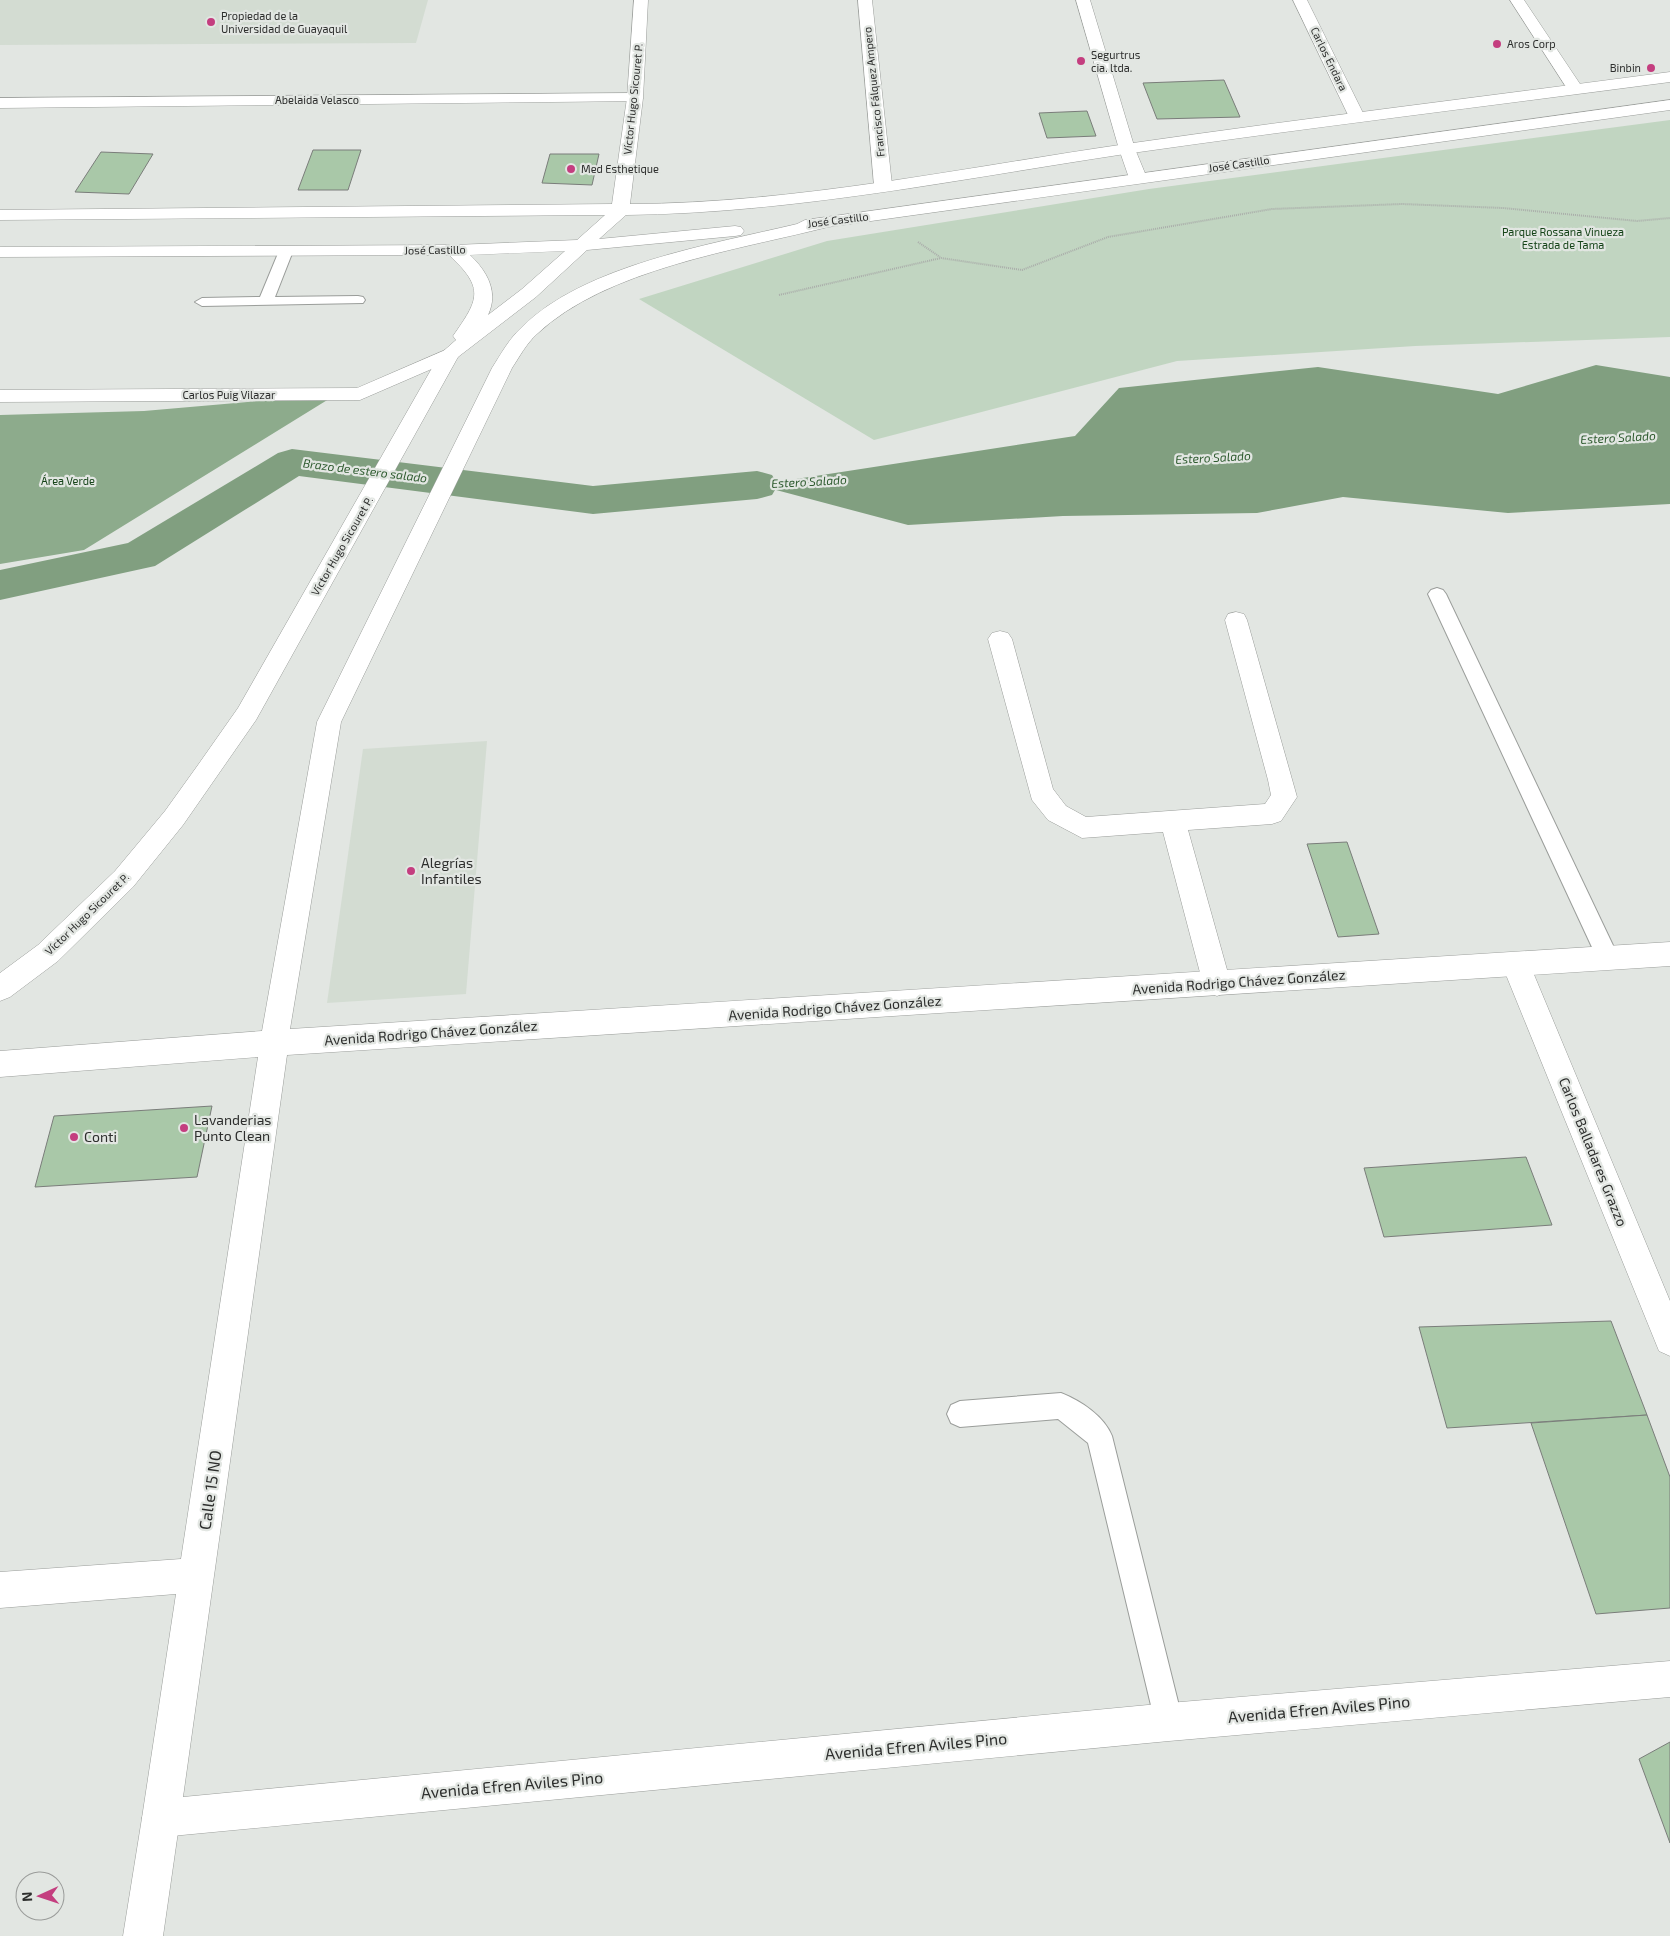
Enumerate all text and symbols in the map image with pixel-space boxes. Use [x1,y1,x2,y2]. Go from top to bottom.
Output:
place label: Propiedad de la Universidad de Guayaquil [221,9,348,35]
marker: Propiedad de la Universidad de Guayaquil [205,16,217,28]
street label: Carlos Endara [1308,25,1351,93]
street label: Francisco Fálquez Ampero [860,26,887,158]
place label: Aros Corp [1507,37,1556,50]
marker: Aros Corp [1491,38,1503,50]
street label: Víctor Hugo Sicouret P. [620,43,645,155]
place label: Segurtrus cia. ltda. [1091,48,1141,74]
marker: Segurtrus cia. ltda. [1075,55,1087,67]
place label: Binbin [1610,61,1641,74]
marker: Binbin [1645,62,1657,74]
street label: Abelaida Velasco [275,93,359,106]
street label: José Castillo [1208,153,1270,174]
place label: Med Esthetique [581,162,659,175]
marker: Med Esthetique [565,163,577,175]
street label: José Castillo [807,209,869,230]
park label: Parque Rossana Vinueza Estrada de Tama [1502,225,1624,251]
street label: José Castillo [404,242,466,257]
street label: Carlos Puig Vilazar [183,388,276,401]
water label: Estero Salado [1580,428,1656,446]
water label: Estero Salado [1175,448,1251,466]
water label: Brazo de estero salado [302,455,428,485]
water label: Estero Salado [771,472,847,490]
park label: Área Verde [41,474,95,487]
street label: Víctor Hugo Sicouret P. [308,494,375,597]
place label: Alegrías Infantiles [421,854,482,887]
marker: Alegrías Infantiles [405,865,417,877]
street label: Víctor Hugo Sicouret P. [42,870,131,957]
street label: Avenida Rodrigo Chávez González [1132,966,1346,997]
street label: Avenida Rodrigo Chávez González [728,992,942,1023]
street label: Avenida Rodrigo Chávez González [324,1017,538,1048]
street label: Carlos Balladares Grazzo [1556,1075,1631,1229]
place label: Lavanderias Punto Clean [194,1111,271,1144]
marker: Lavanderias Punto Clean [178,1122,190,1134]
place label: Conti [84,1128,117,1145]
marker: Conti [68,1131,80,1143]
street label: Calle 15 NO [195,1449,224,1531]
street label: Avenida Efren Aviles Pino [1227,1691,1411,1726]
street label: Avenida Efren Aviles Pino [824,1728,1008,1763]
street label: Avenida Efren Aviles Pino [420,1767,604,1802]
north arrow [15,1871,65,1921]
text: N [18,1891,35,1902]

